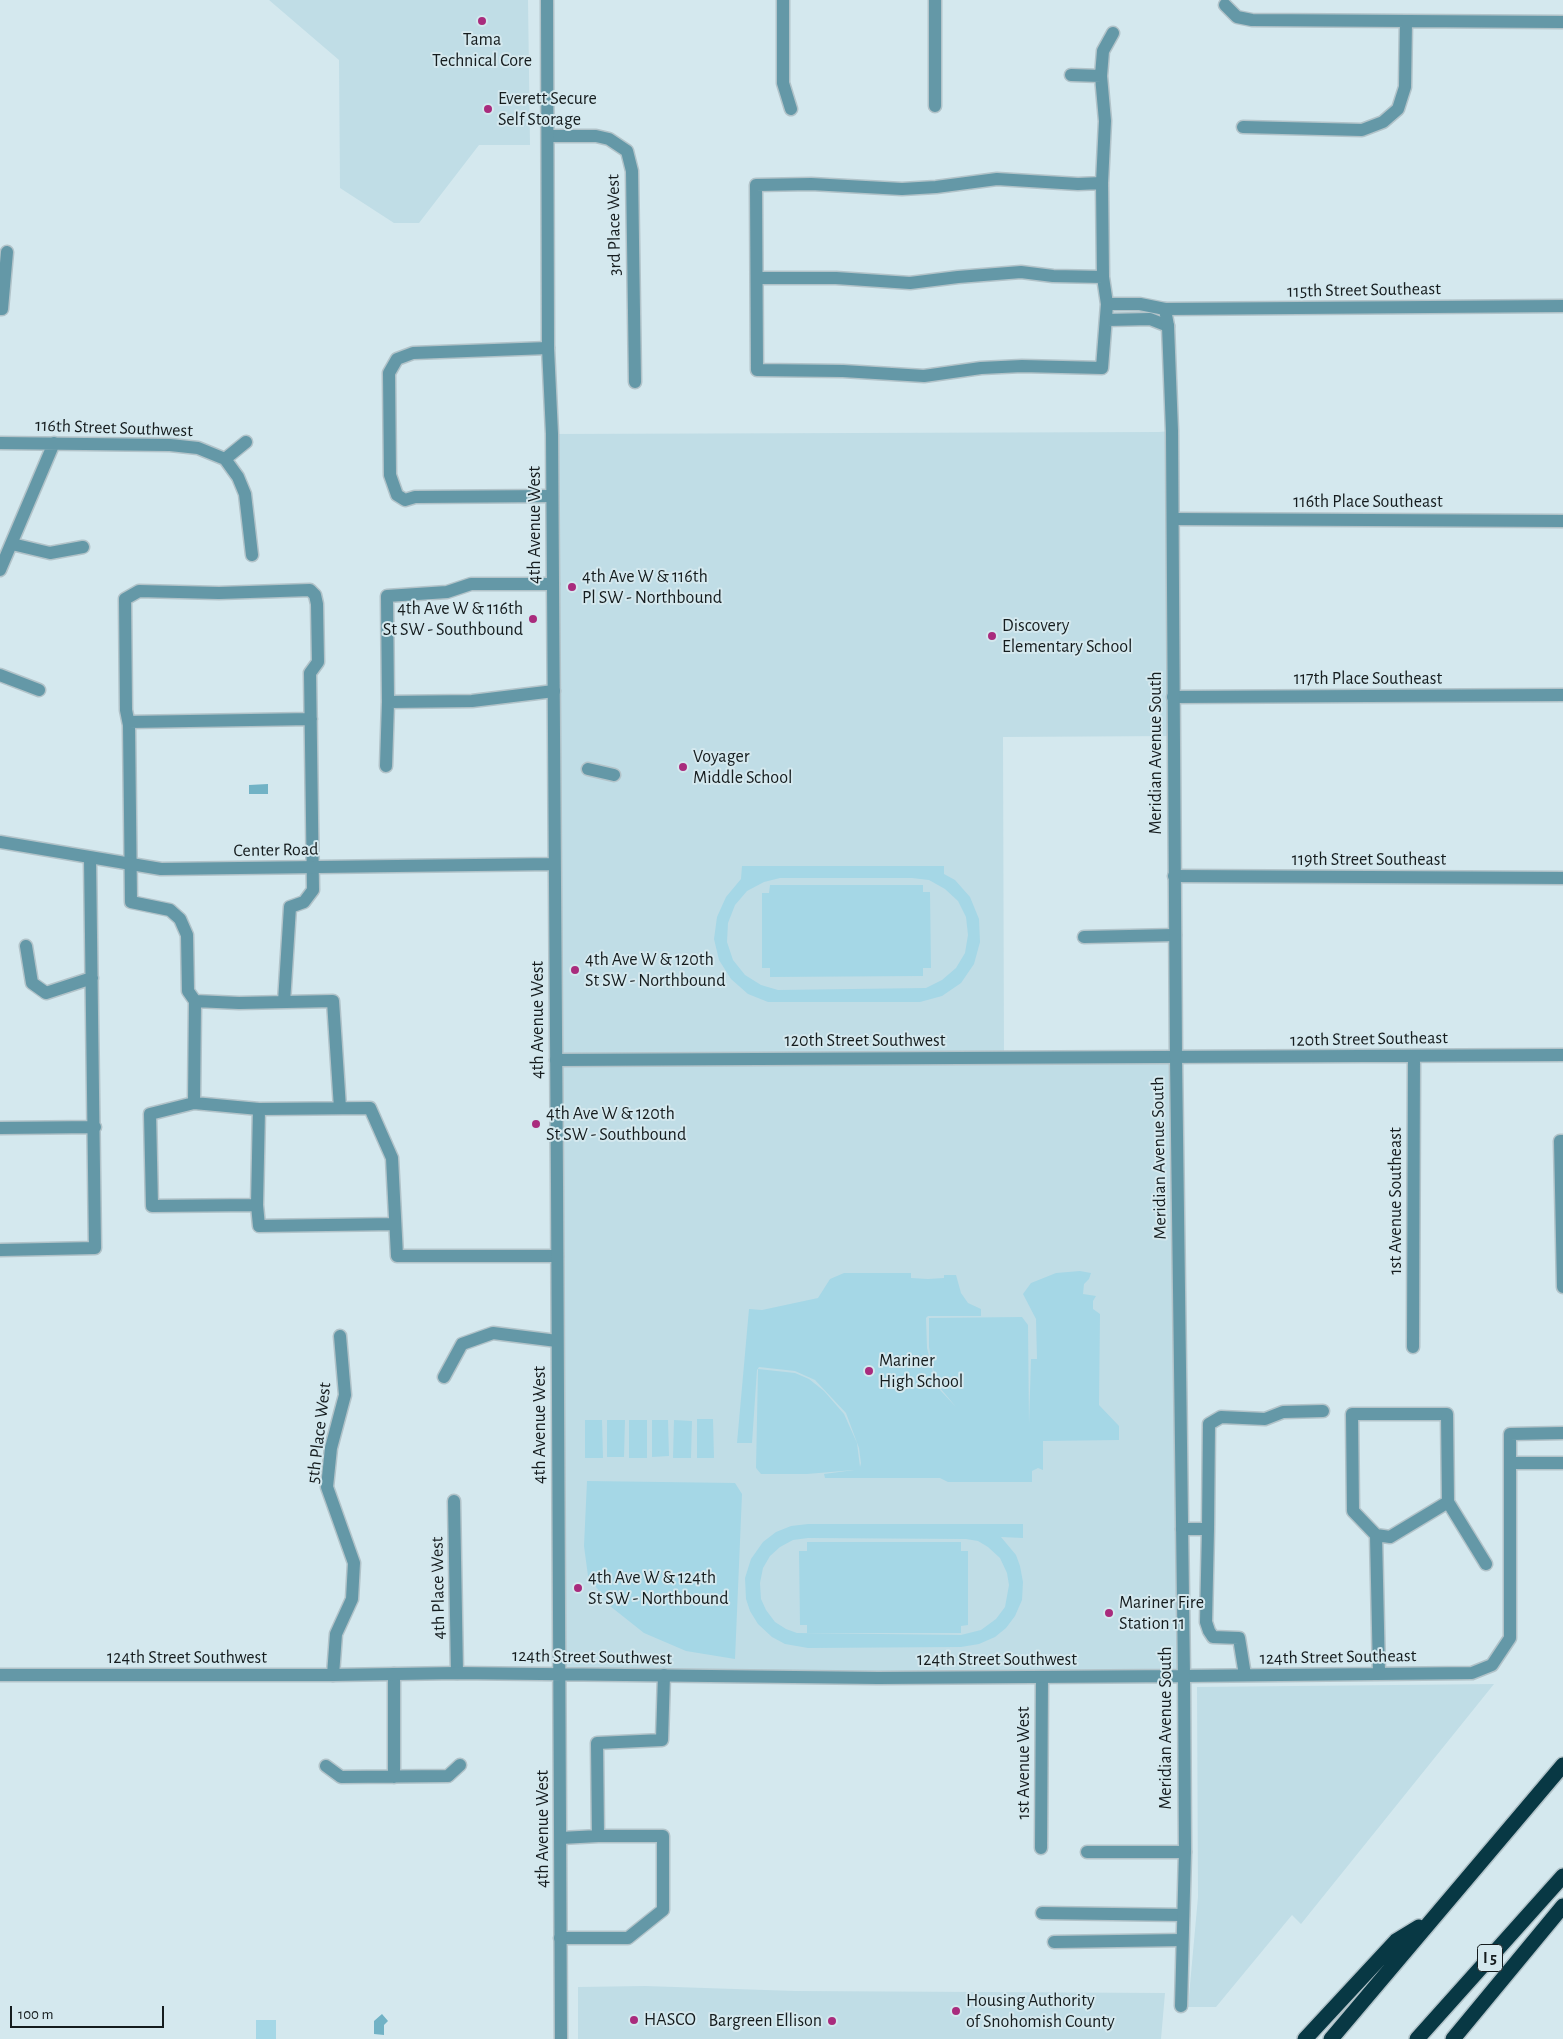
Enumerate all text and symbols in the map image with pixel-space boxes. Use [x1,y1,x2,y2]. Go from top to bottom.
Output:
marker: Tama Technical Core [476,15,488,27]
place label: Tama Technical Core [432,29,532,72]
place label: Everett Secure Self Storage [498,88,597,130]
marker: Everett Secure Self Storage [482,103,494,115]
street label: 3rd Place West [602,174,626,276]
street label: 115th Street Southeast [1287,278,1441,302]
street label: 116th Street Southwest [35,414,193,442]
street label: 4th Avenue West [524,466,546,584]
street label: 116th Place Southeast [1293,491,1443,513]
place label: 4th Ave W & 116th Pl SW - Northbound [582,566,722,608]
marker: 4th Ave W & 116th Pl SW - Northbound [566,581,578,593]
place label: 4th Ave W & 116th St SW - Southbound [383,598,523,640]
marker: 4th Ave W & 116th St SW - Southbound [527,613,539,625]
place label: Discovery Elementary School [1002,615,1132,658]
marker: Discovery Elementary School [986,630,998,642]
street label: 117th Place Southeast [1294,668,1442,690]
street label: Meridian Avenue South [1145,671,1167,835]
place label: Voyager Middle School [693,746,792,789]
marker: Voyager Middle School [677,761,689,773]
street label: Center Road [233,838,319,862]
street label: 119th Street Southeast [1292,849,1446,871]
place label: 4th Ave W & 120th St SW - Northbound [585,949,725,992]
street label: 4th Avenue West [527,961,549,1079]
marker: 4th Ave W & 120th St SW - Northbound [569,964,581,976]
street label: 120th Street Southeast [1290,1027,1448,1051]
street label: 120th Street Southwest [785,1030,945,1052]
street label: Meridian Avenue South [1147,1076,1171,1240]
place label: 4th Ave W & 120th St SW - Southbound [546,1103,686,1146]
marker: 4th Ave W & 120th St SW - Southbound [530,1118,542,1130]
street label: 1st Avenue Southeast [1385,1127,1407,1275]
place label: Mariner High School [879,1350,963,1392]
marker: Mariner High School [863,1365,875,1377]
street label: 4th Avenue West [529,1366,551,1484]
street label: 5th Place West [302,1381,336,1485]
street label: 4th Place West [426,1536,450,1640]
place label: 4th Ave W & 124th St SW - Northbound [588,1567,728,1610]
marker: 4th Ave W & 124th St SW - Northbound [572,1582,584,1594]
place label: Mariner Fire Station 11 [1119,1592,1204,1635]
marker: Mariner Fire Station 11 [1103,1607,1115,1619]
street label: 124th Street Southwest [512,1645,672,1669]
street label: 124th Street Southeast [1259,1645,1417,1669]
street label: Meridian Avenue South [1155,1646,1177,1810]
street label: 124th Street Southwest [107,1647,267,1669]
street label: 124th Street Southwest [917,1649,1077,1671]
street label: 1st Avenue West [1013,1707,1035,1819]
street label: 4th Avenue West [532,1770,554,1888]
road number: I 5 [1478,1945,1502,1972]
place label: Housing Authority of Snohomish County [966,1990,1115,2032]
scale bar [12,1996,166,2028]
marker: Housing Authority of Snohomish County [950,2005,962,2017]
text: 100 m [18,2007,53,2022]
place label: HASCO [644,2009,696,2031]
place label: Bargreen Ellison [708,2010,822,2032]
marker: HASCO [628,2014,640,2026]
marker: Bargreen Ellison [826,2015,838,2027]

